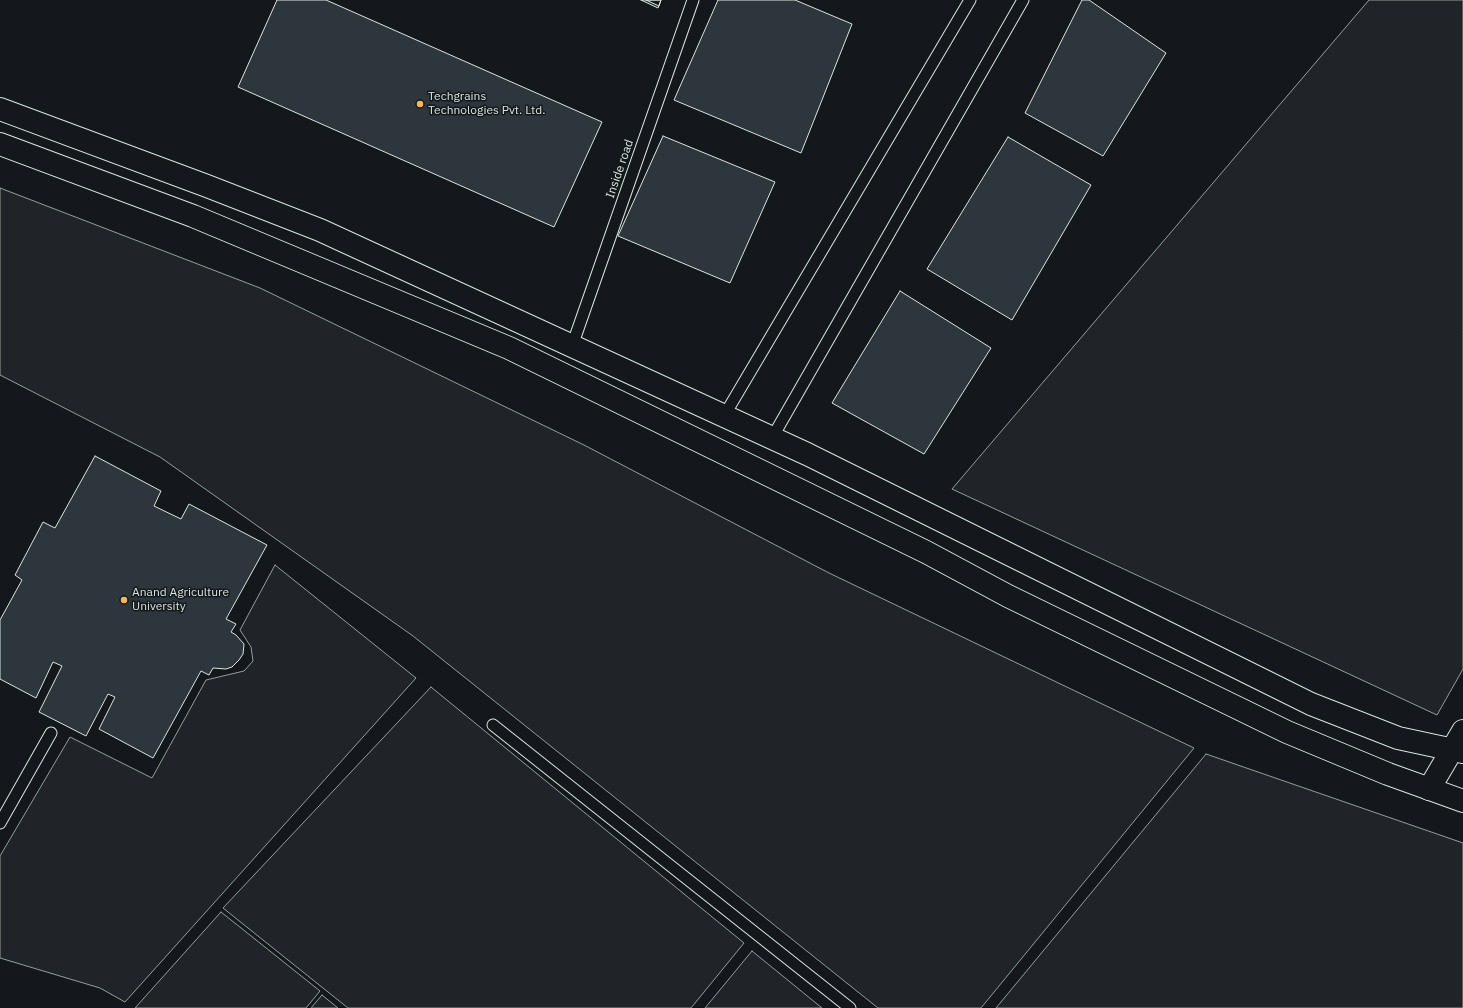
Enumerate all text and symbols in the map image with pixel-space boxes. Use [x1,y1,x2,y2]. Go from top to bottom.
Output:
place label: Techgrains Technologies Pvt. Ltd. [428,90,545,118]
marker: Techgrains Technologies Pvt. Ltd. [415,99,425,109]
street label: Inside road [603,138,637,200]
place label: Anand Agriculture University [132,586,229,614]
marker: Anand Agriculture University [119,595,129,605]

